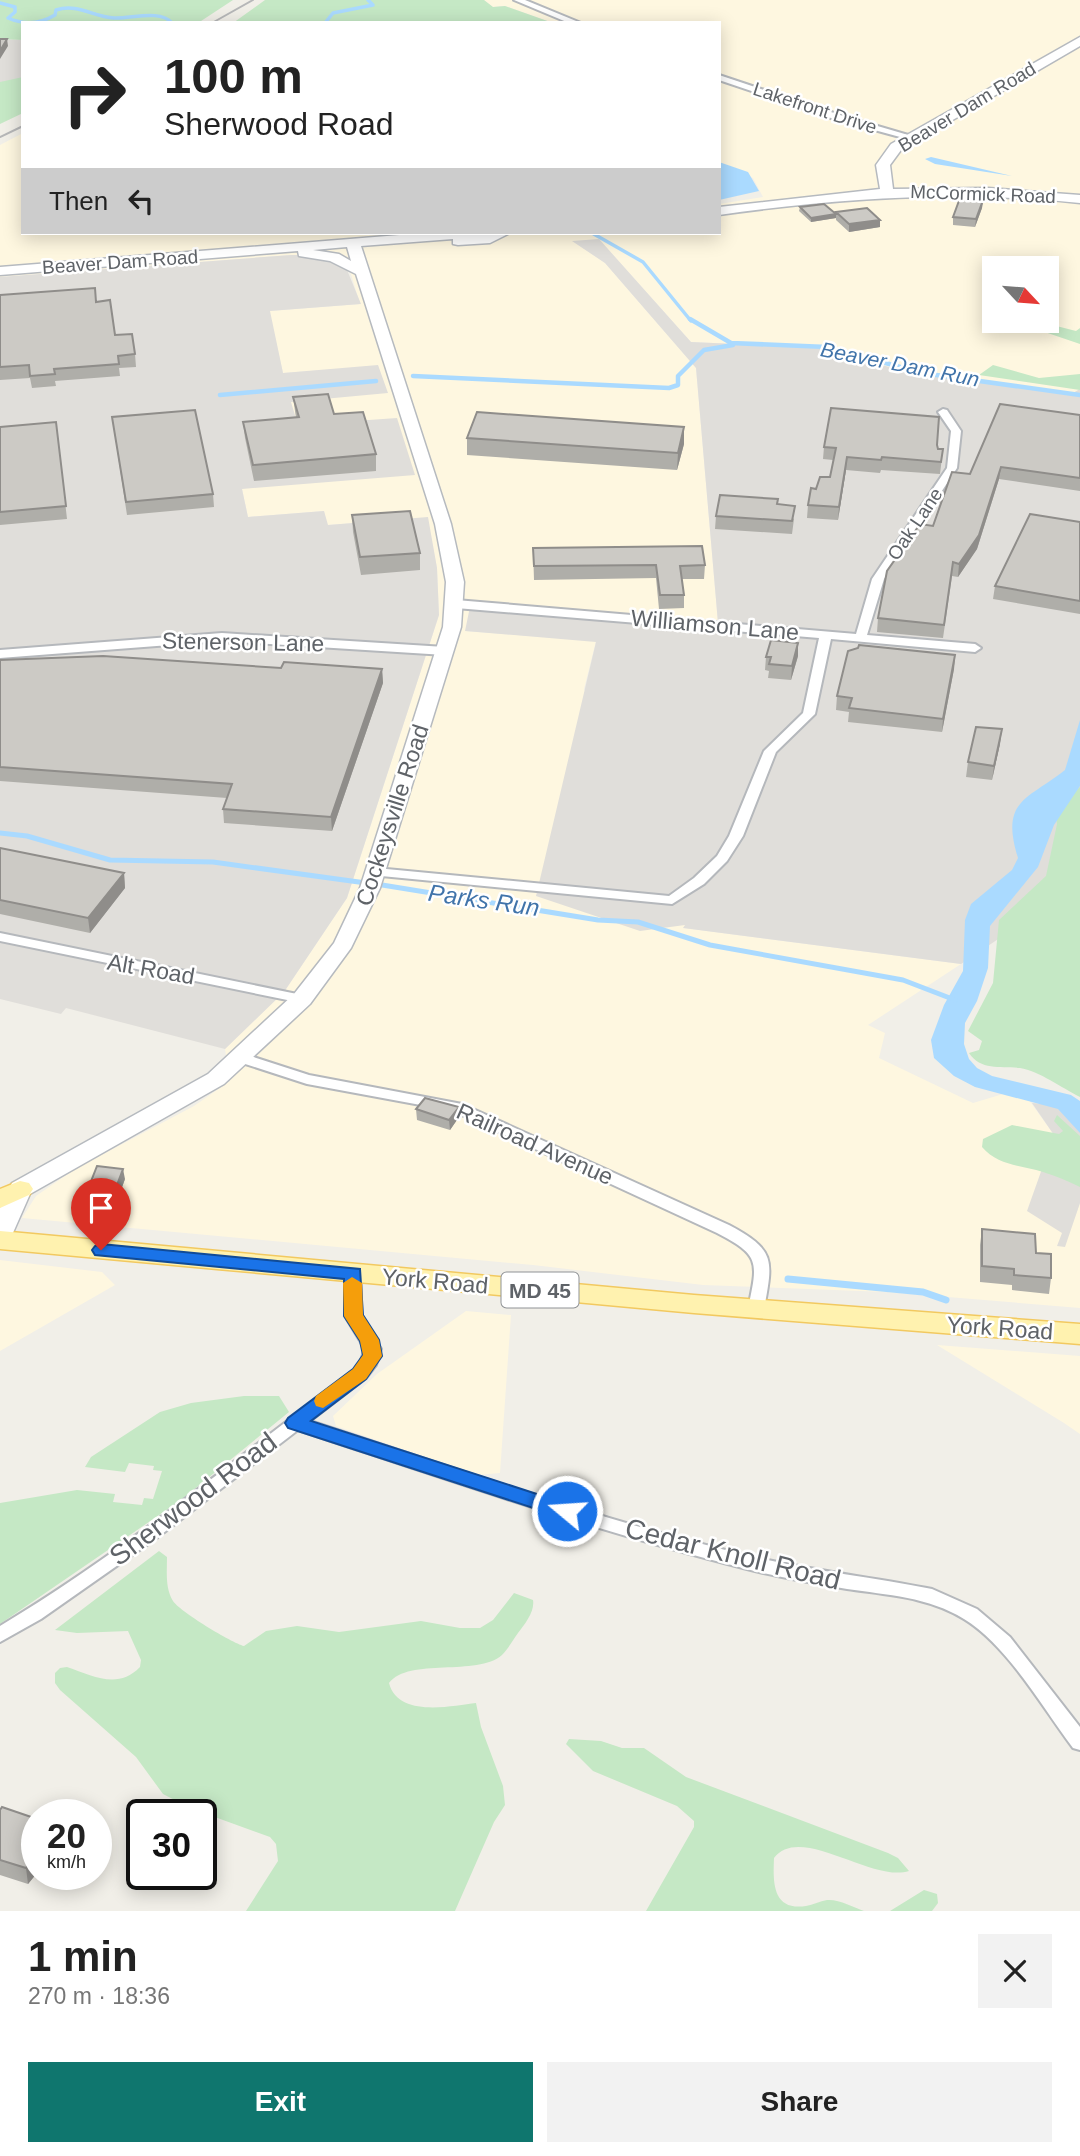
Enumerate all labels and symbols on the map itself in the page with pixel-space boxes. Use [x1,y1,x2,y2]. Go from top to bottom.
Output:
street label: Beaver Dam Road [895,58,1039,156]
street label: Lakefront Drive [750,78,880,138]
street label: McCormick Road [910,181,1056,207]
street label: Beaver Dam Road [41,246,199,278]
north arrow [982,256,1059,332]
water label: Beaver Dam Run [819,337,981,391]
street label: Oak Lane [883,484,947,564]
street label: Williamson Lane [630,605,800,645]
street label: Stenerson Lane [162,628,324,656]
street label: Cockeysville Road [350,721,434,909]
water label: Parks Run [427,879,541,921]
street label: Alt Road [105,949,197,989]
street label: Railroad Avenue [453,1098,617,1190]
pin [71,1178,131,1250]
street label: York Road [381,1263,489,1299]
road number: MD 45 [502,1272,578,1308]
street label: York Road [946,1311,1054,1345]
street label: Sherwood Road [103,1426,283,1572]
position arrow [530,1474,604,1548]
street label: Cedar Knoll Road [622,1512,844,1596]
speed limit sign: 30 [126,1799,217,1890]

